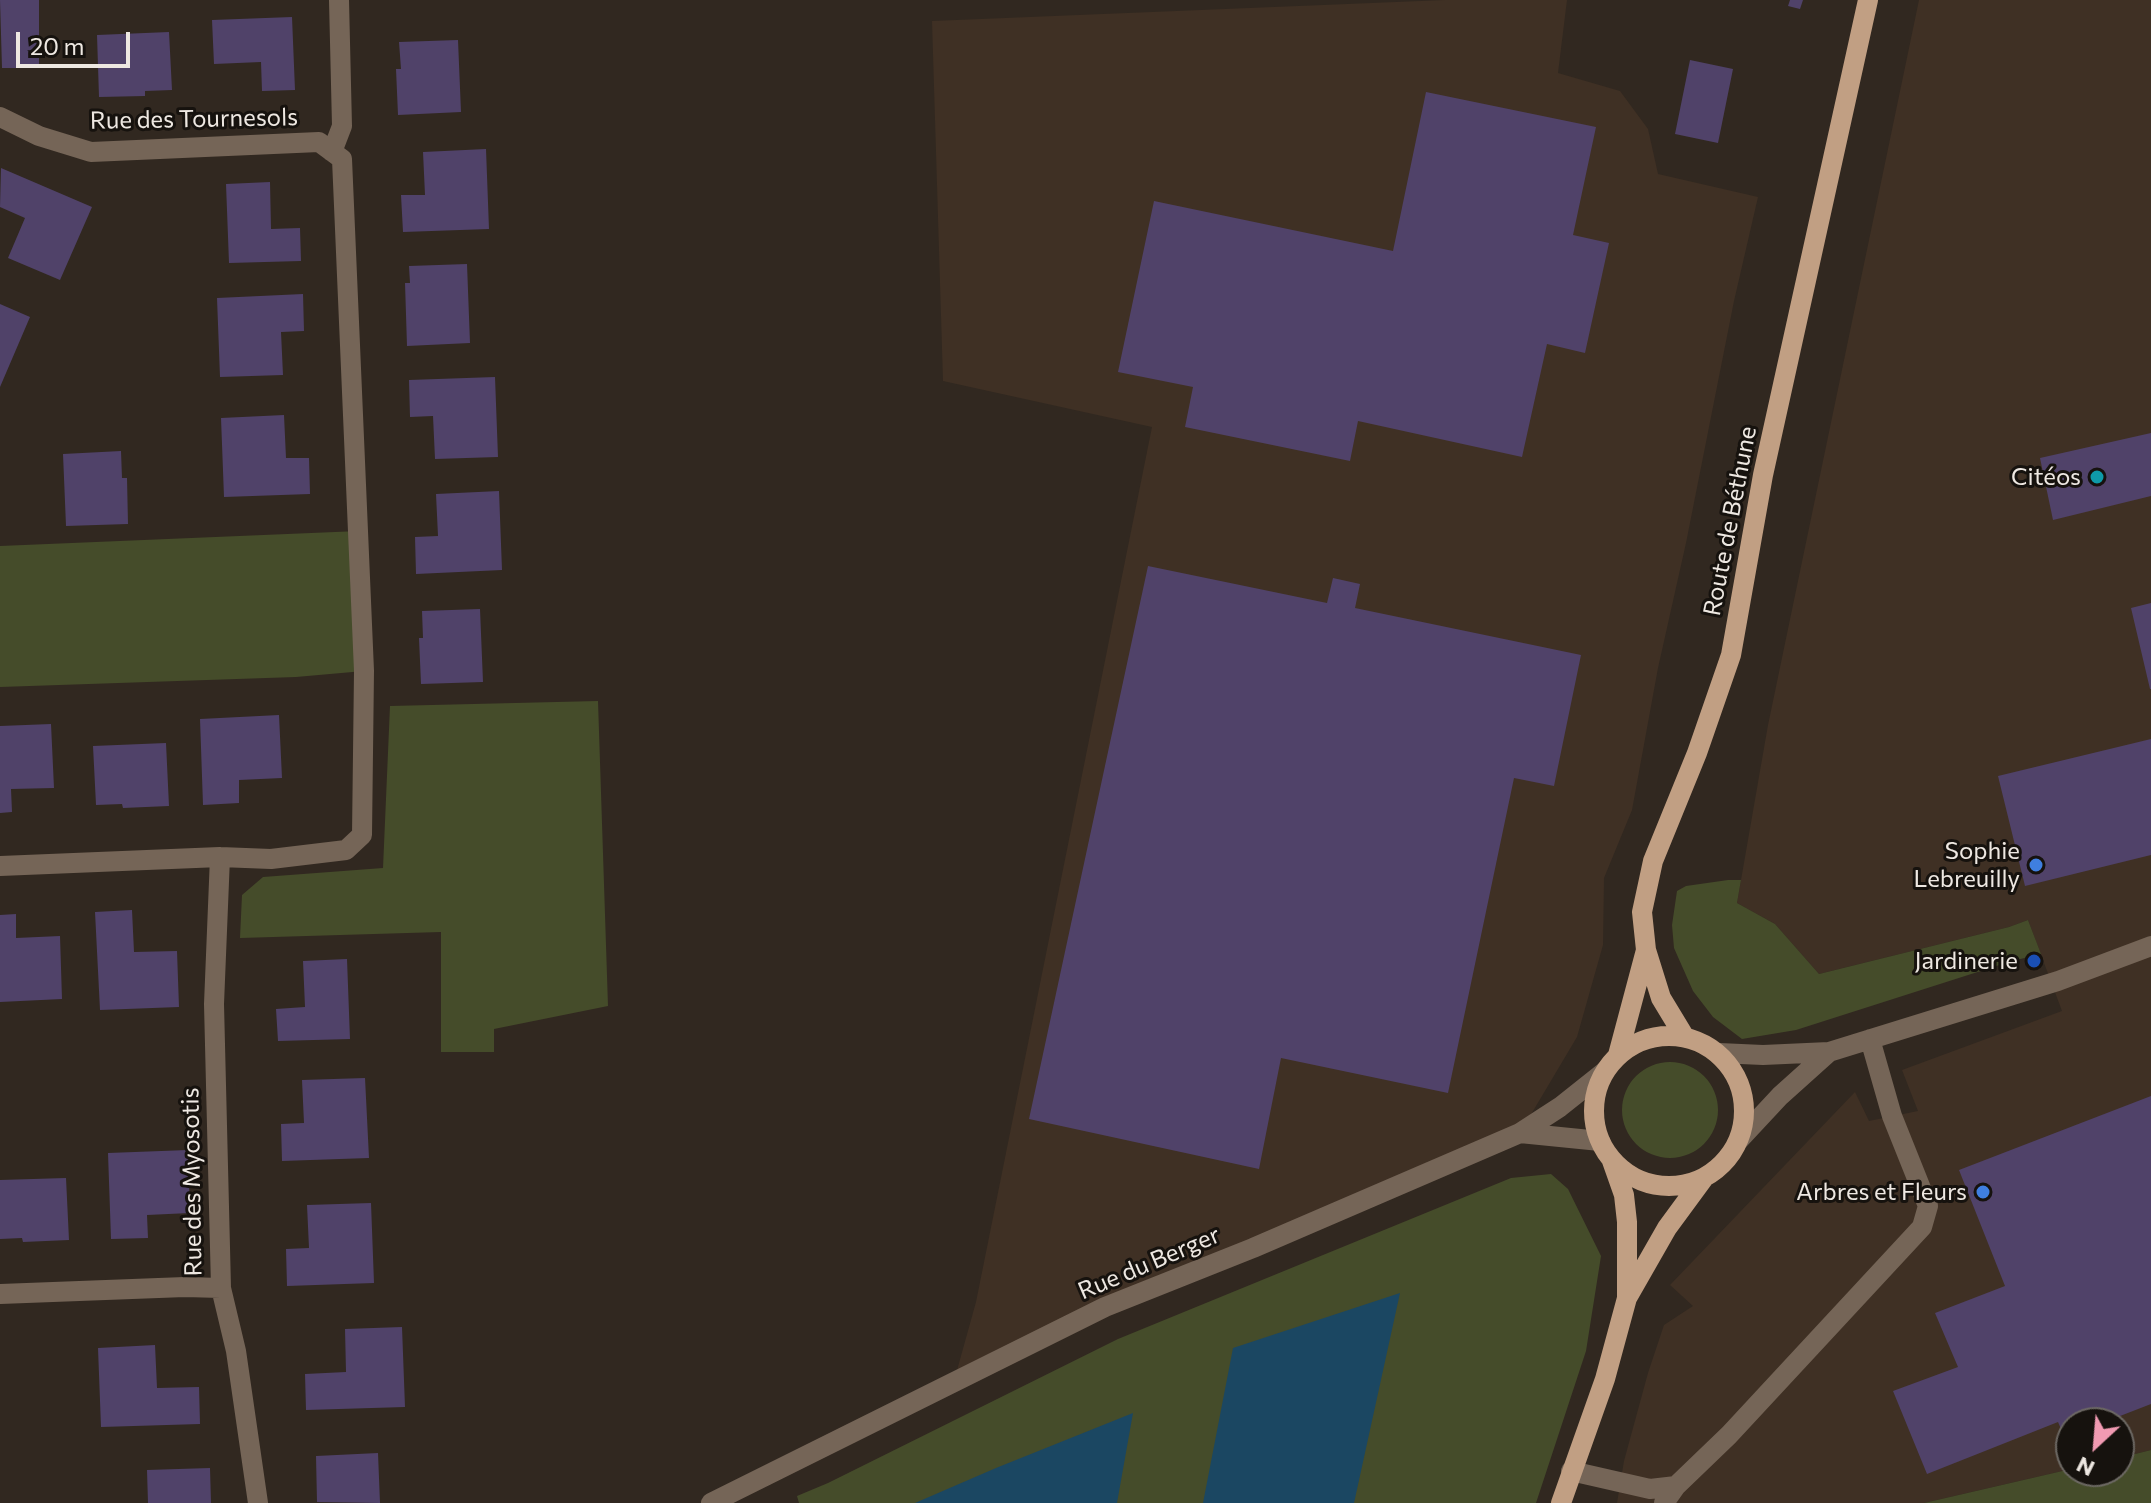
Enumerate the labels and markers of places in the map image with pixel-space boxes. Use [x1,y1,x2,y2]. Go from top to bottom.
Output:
place label: Citéos [2011,463,2081,491]
marker: Citéos [2088,468,2106,486]
place label: Sophie Lebreuilly [1913,837,2020,893]
marker: Sophie Lebreuilly [2027,856,2045,874]
place label: Jardinerie [1914,947,2018,975]
marker: Jardinerie [2025,952,2043,970]
place label: Arbres et Fleurs [1796,1178,1967,1206]
marker: Arbres et Fleurs [1974,1183,1992,1201]

